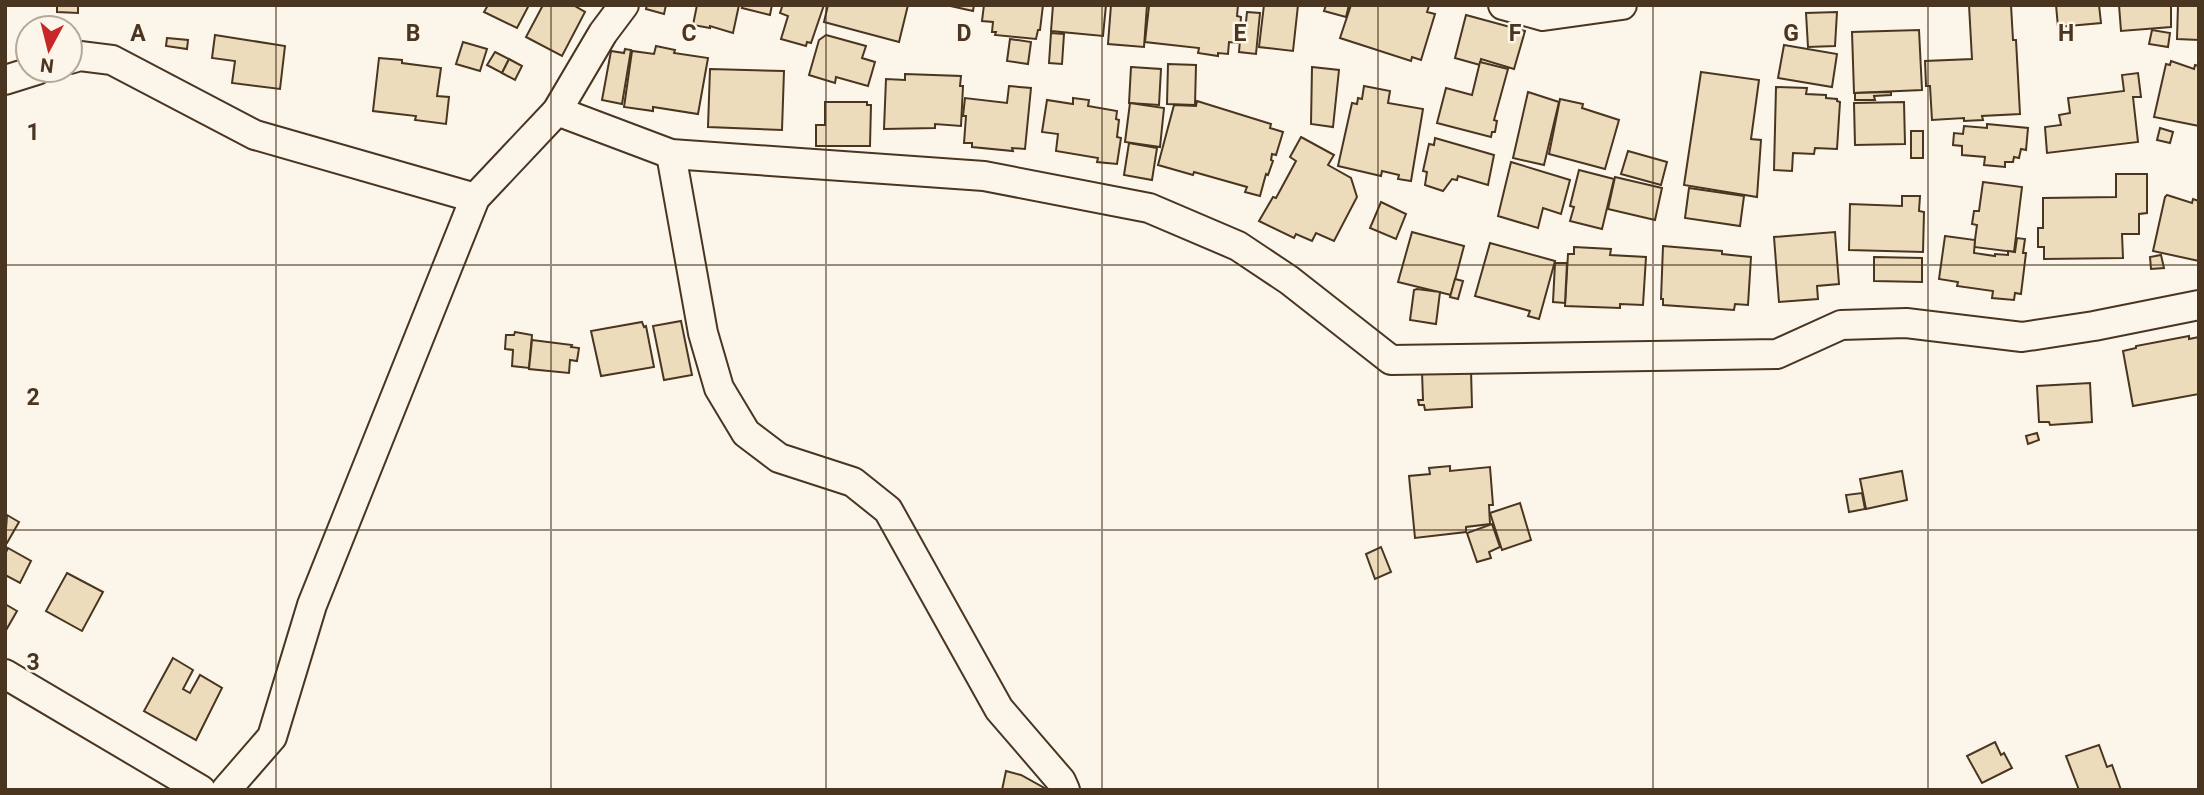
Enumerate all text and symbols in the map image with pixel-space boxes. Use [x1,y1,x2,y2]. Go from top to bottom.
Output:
north arrow [14,14,84,84]
text: A [130,20,146,47]
text: B [406,20,420,47]
text: C [681,20,697,47]
text: D [957,20,971,47]
text: E [1234,20,1247,47]
text: F [1509,20,1522,47]
text: G [1783,20,1799,47]
text: H [2058,20,2074,47]
text: N [39,53,55,78]
text: 1 [26,119,40,146]
text: 2 [26,384,40,411]
text: 3 [26,649,40,676]

